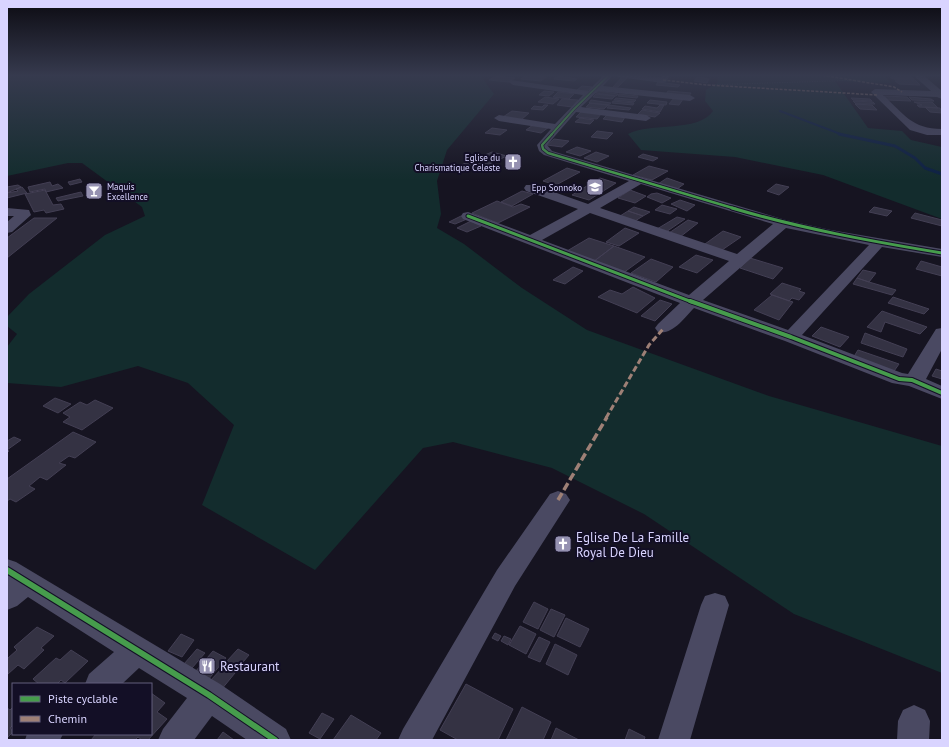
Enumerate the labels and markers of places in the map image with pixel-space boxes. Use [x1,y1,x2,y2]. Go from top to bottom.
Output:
place label: Eglise du Charismatique Celeste [414,152,500,173]
church icon: Eglise du Charismatique Celeste [503,152,523,172]
school or university icon: Epp Sonnoko [585,177,605,197]
bar icon: Maquis Excellence [84,181,104,201]
place label: Maquis Excellence [107,181,148,202]
place label: Epp Sonnoko [532,182,582,193]
place label: Eglise De La Famille Royal De Dieu [576,529,689,561]
church icon: Eglise De La Famille Royal De Dieu [553,534,573,554]
restaurant icon: Restaurant [197,656,217,676]
place label: Restaurant [220,658,280,675]

